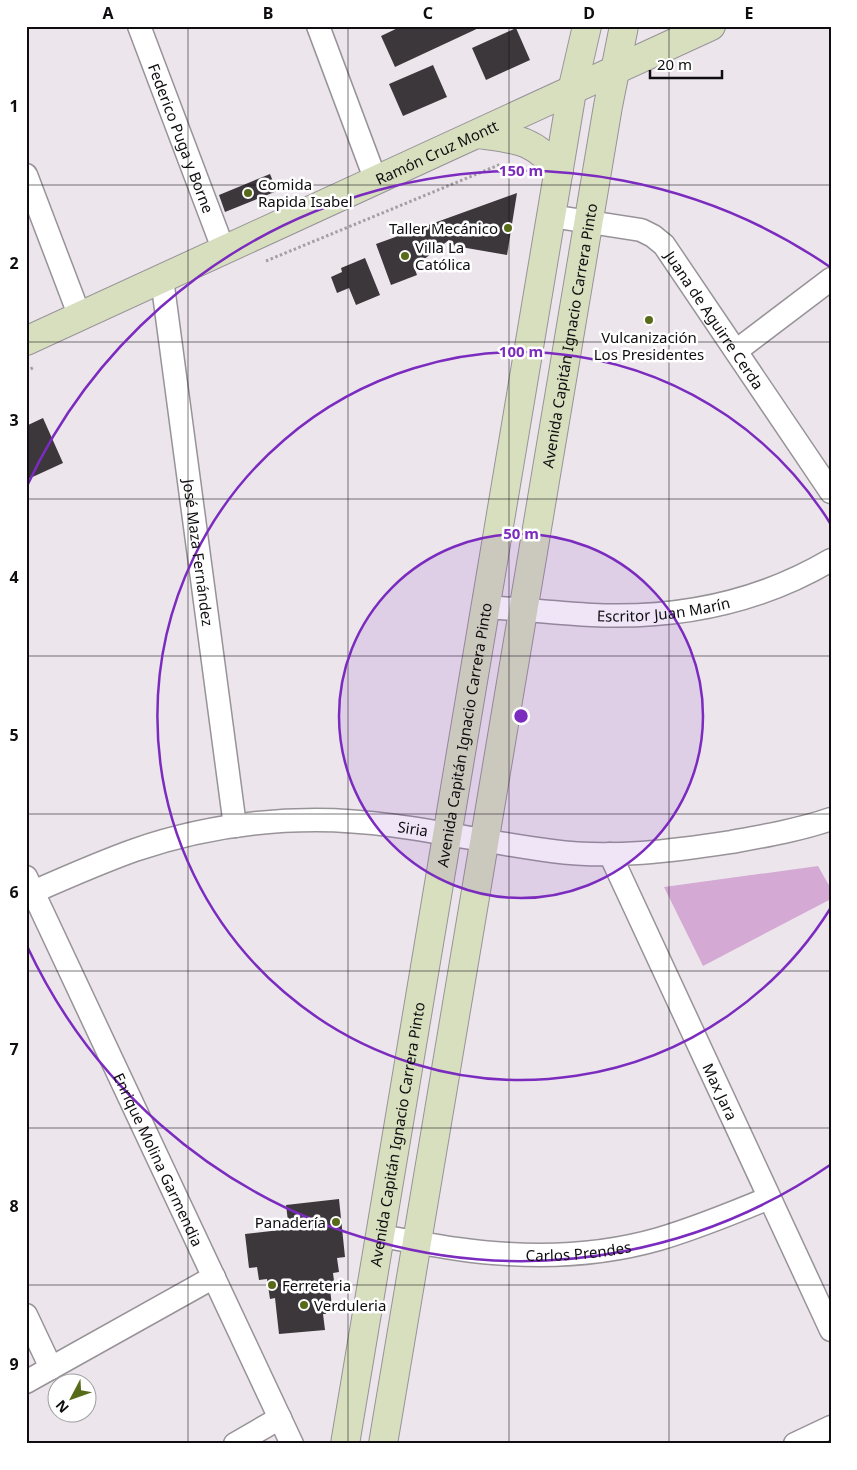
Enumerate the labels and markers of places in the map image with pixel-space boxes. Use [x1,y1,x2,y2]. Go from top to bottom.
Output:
place label: Comida Rapida Isabel [258,174,353,211]
marker: Comida Rapida Isabel [242,187,254,199]
place label: Taller Mecánico [389,218,498,238]
marker: Taller Mecánico [502,222,514,234]
place label: Villa La Católica [415,237,471,274]
marker: Villa La Católica [399,250,411,262]
marker: Vulcanización Los Presidentes [643,314,655,326]
place label: Vulcanización Los Presidentes [594,327,704,364]
centre of rings [512,707,530,725]
place label: Panadería [255,1212,326,1232]
marker: Panadería [330,1216,342,1228]
place label: Ferreteria [282,1275,351,1295]
marker: Ferreteria [266,1279,278,1291]
place label: Verduleria [314,1295,386,1315]
marker: Verduleria [298,1299,310,1311]

